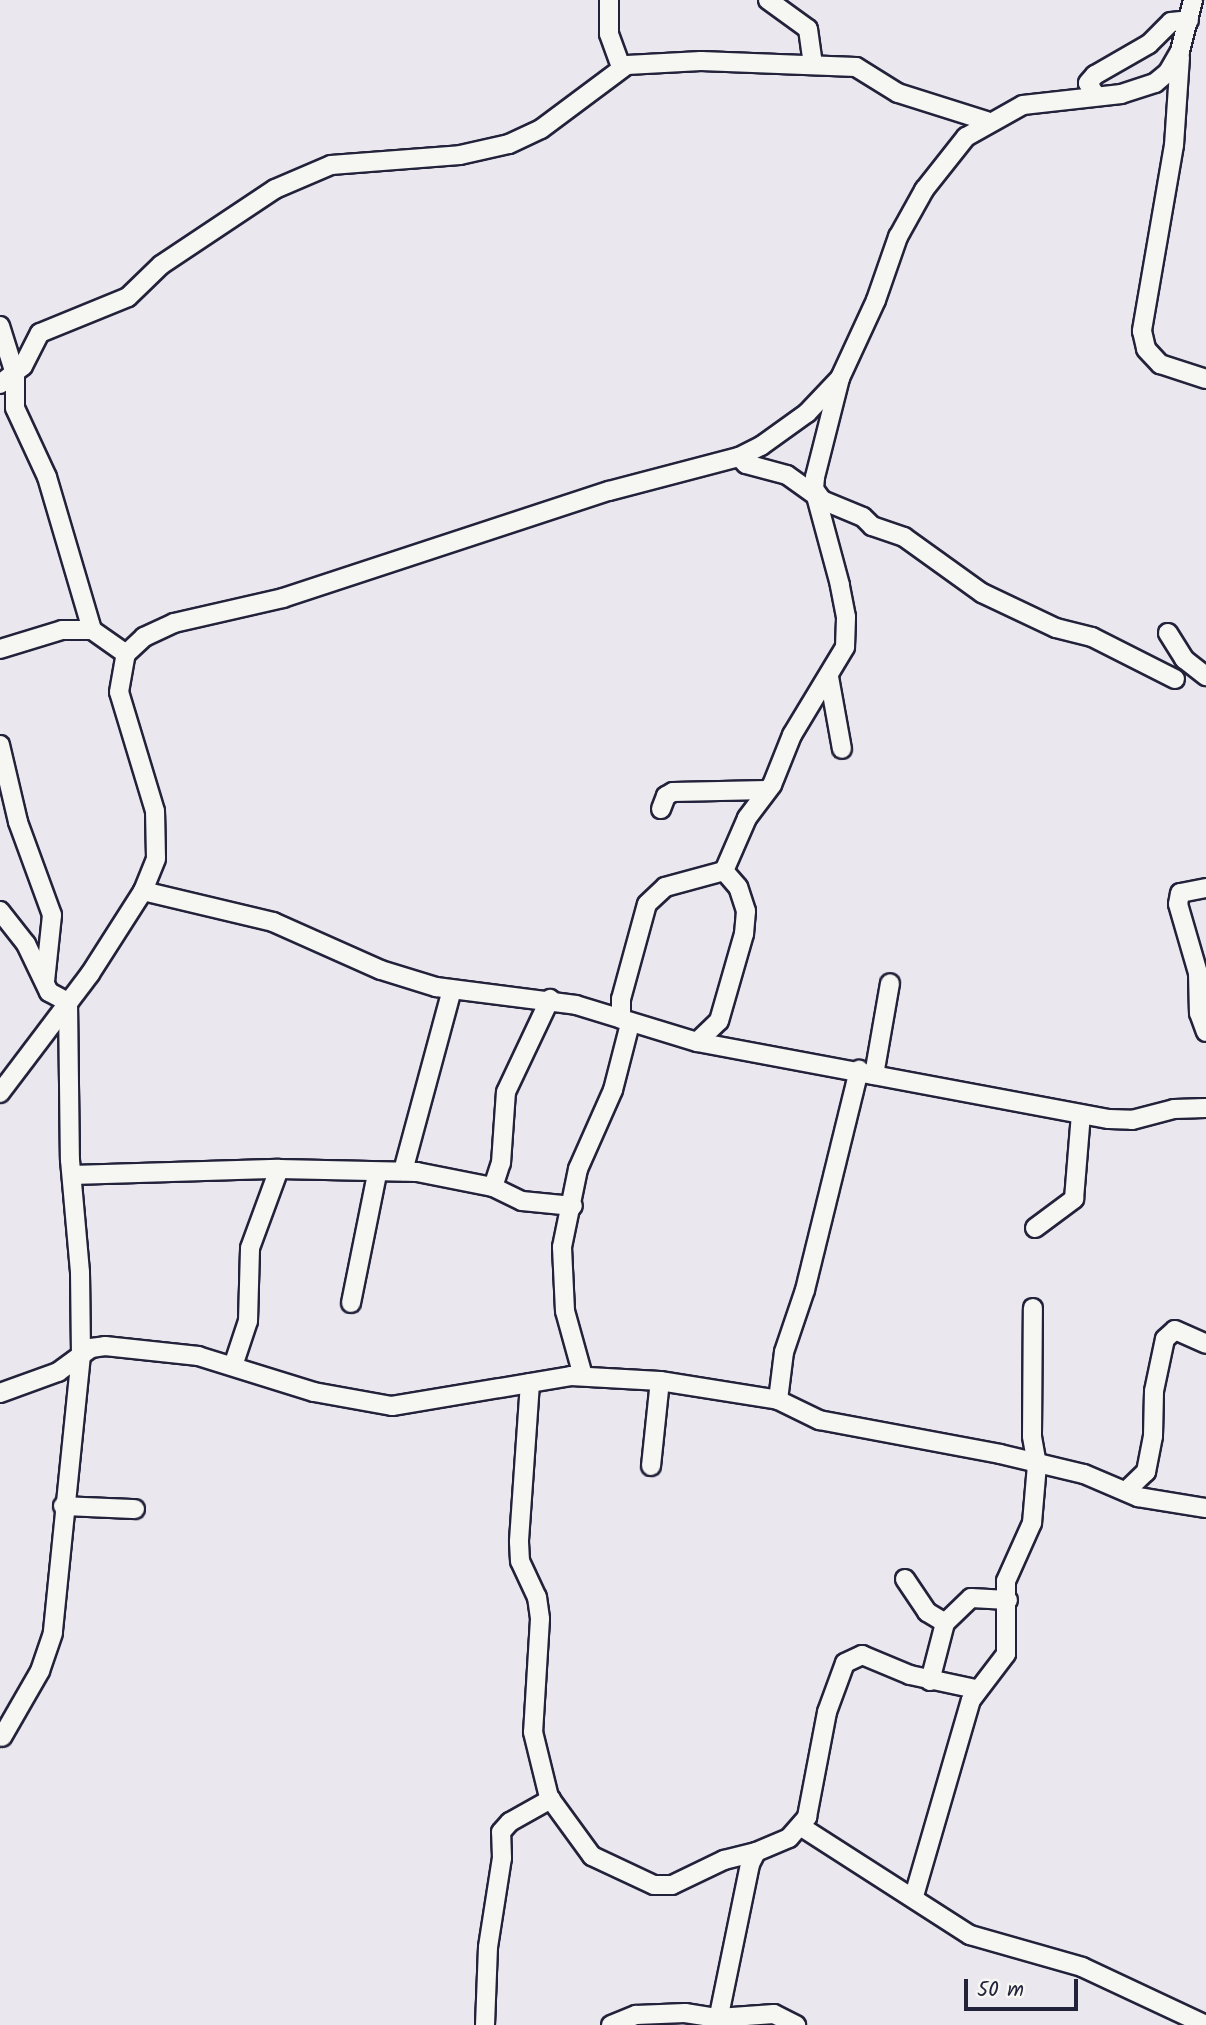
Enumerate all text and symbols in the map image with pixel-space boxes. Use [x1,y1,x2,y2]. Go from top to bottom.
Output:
scale bar [968,1966,1082,2010]
text: 50 m [977,1974,1024,2007]

